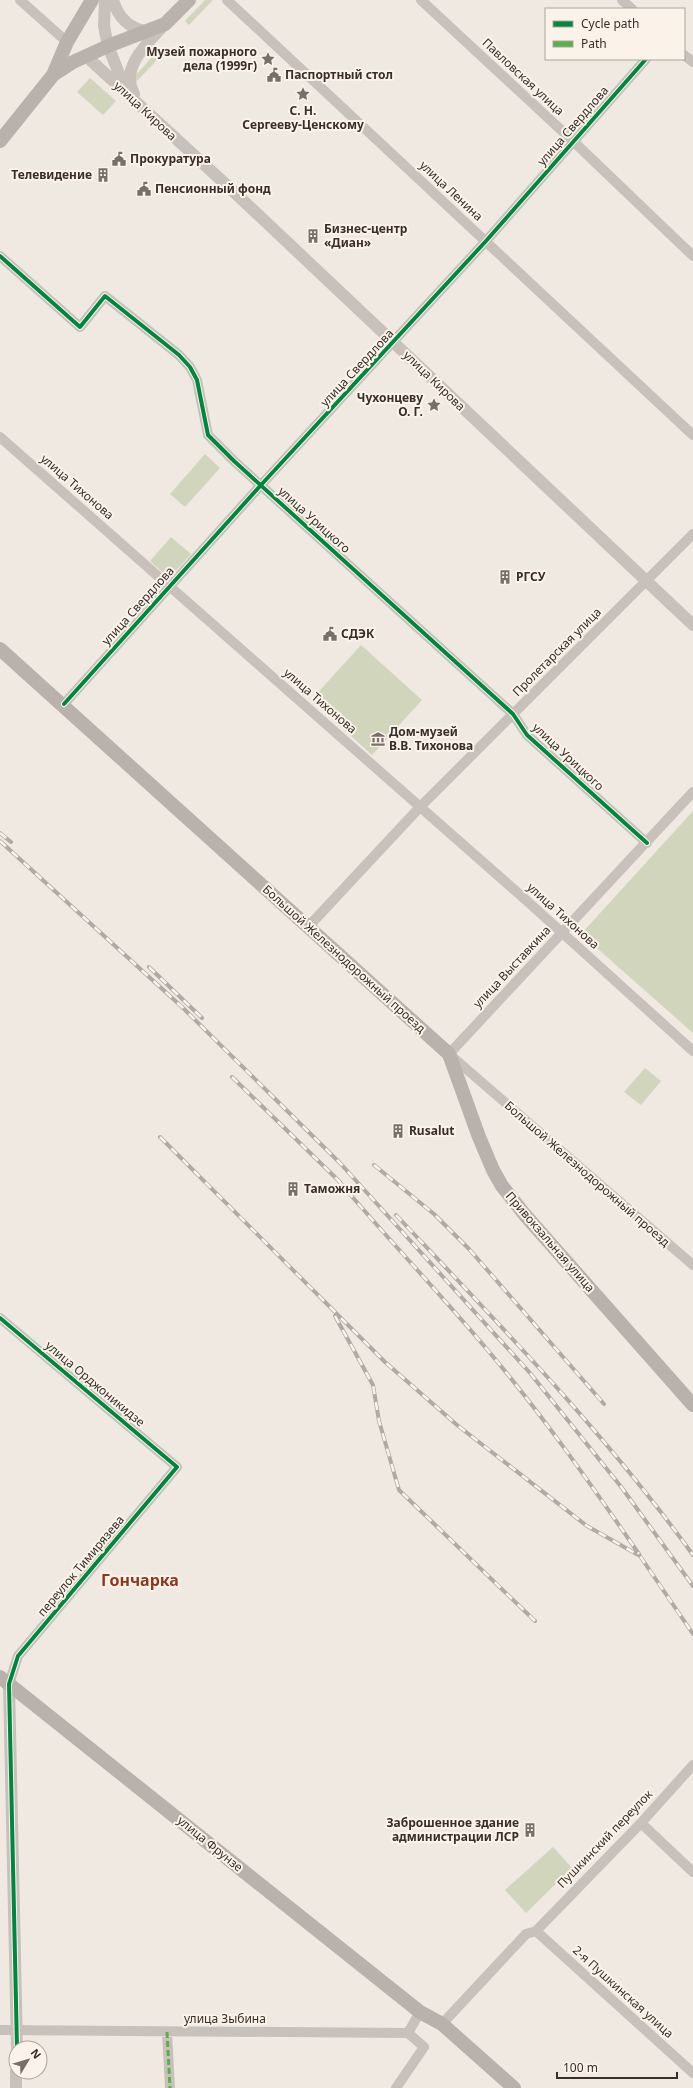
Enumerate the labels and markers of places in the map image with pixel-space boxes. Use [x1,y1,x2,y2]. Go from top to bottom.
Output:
place label: Музей пожарного дела (1999г) [146,43,257,74]
place icon: Музей пожарного дела (1999г) [260,51,276,67]
place label: Паспортный стол [285,66,393,83]
public building icon: Паспортный стол [266,67,282,83]
place icon: С. Н. Сергееву-Ценскому [295,86,311,102]
place label: С. Н. Сергееву-Ценскому [242,102,364,133]
place label: Прокуратура [130,150,211,167]
public building icon: Прокуратура [111,151,127,167]
place label: Телевидение [11,166,92,183]
building icon: Телевидение [95,167,111,183]
place label: Пенсионный фонд [155,180,271,197]
public building icon: Пенсионный фонд [136,181,152,197]
place label: Бизнес-центр «Диан» [324,220,408,251]
building icon: Бизнес-центр «Диан» [305,228,321,244]
place label: Чухонцеву О. Г. [357,389,423,420]
place icon: Чухонцеву О. Г. [426,397,442,413]
place label: РГСУ [516,568,546,585]
building icon: РГСУ [497,569,513,585]
place label: СДЭК [341,625,375,642]
public building icon: СДЭК [322,626,338,642]
place label: Дом-музей В.В. Тихонова [389,723,473,754]
museum icon: Дом-музей В.В. Тихонова [370,731,386,747]
place label: Rusalut [409,1122,454,1139]
building icon: Rusalut [390,1123,406,1139]
place label: Таможня [304,1180,360,1197]
building icon: Таможня [285,1181,301,1197]
place label: Заброшенное здание администрации ЛСР [386,1814,519,1845]
building icon: Заброшенное здание администрации ЛСР [522,1822,538,1838]

